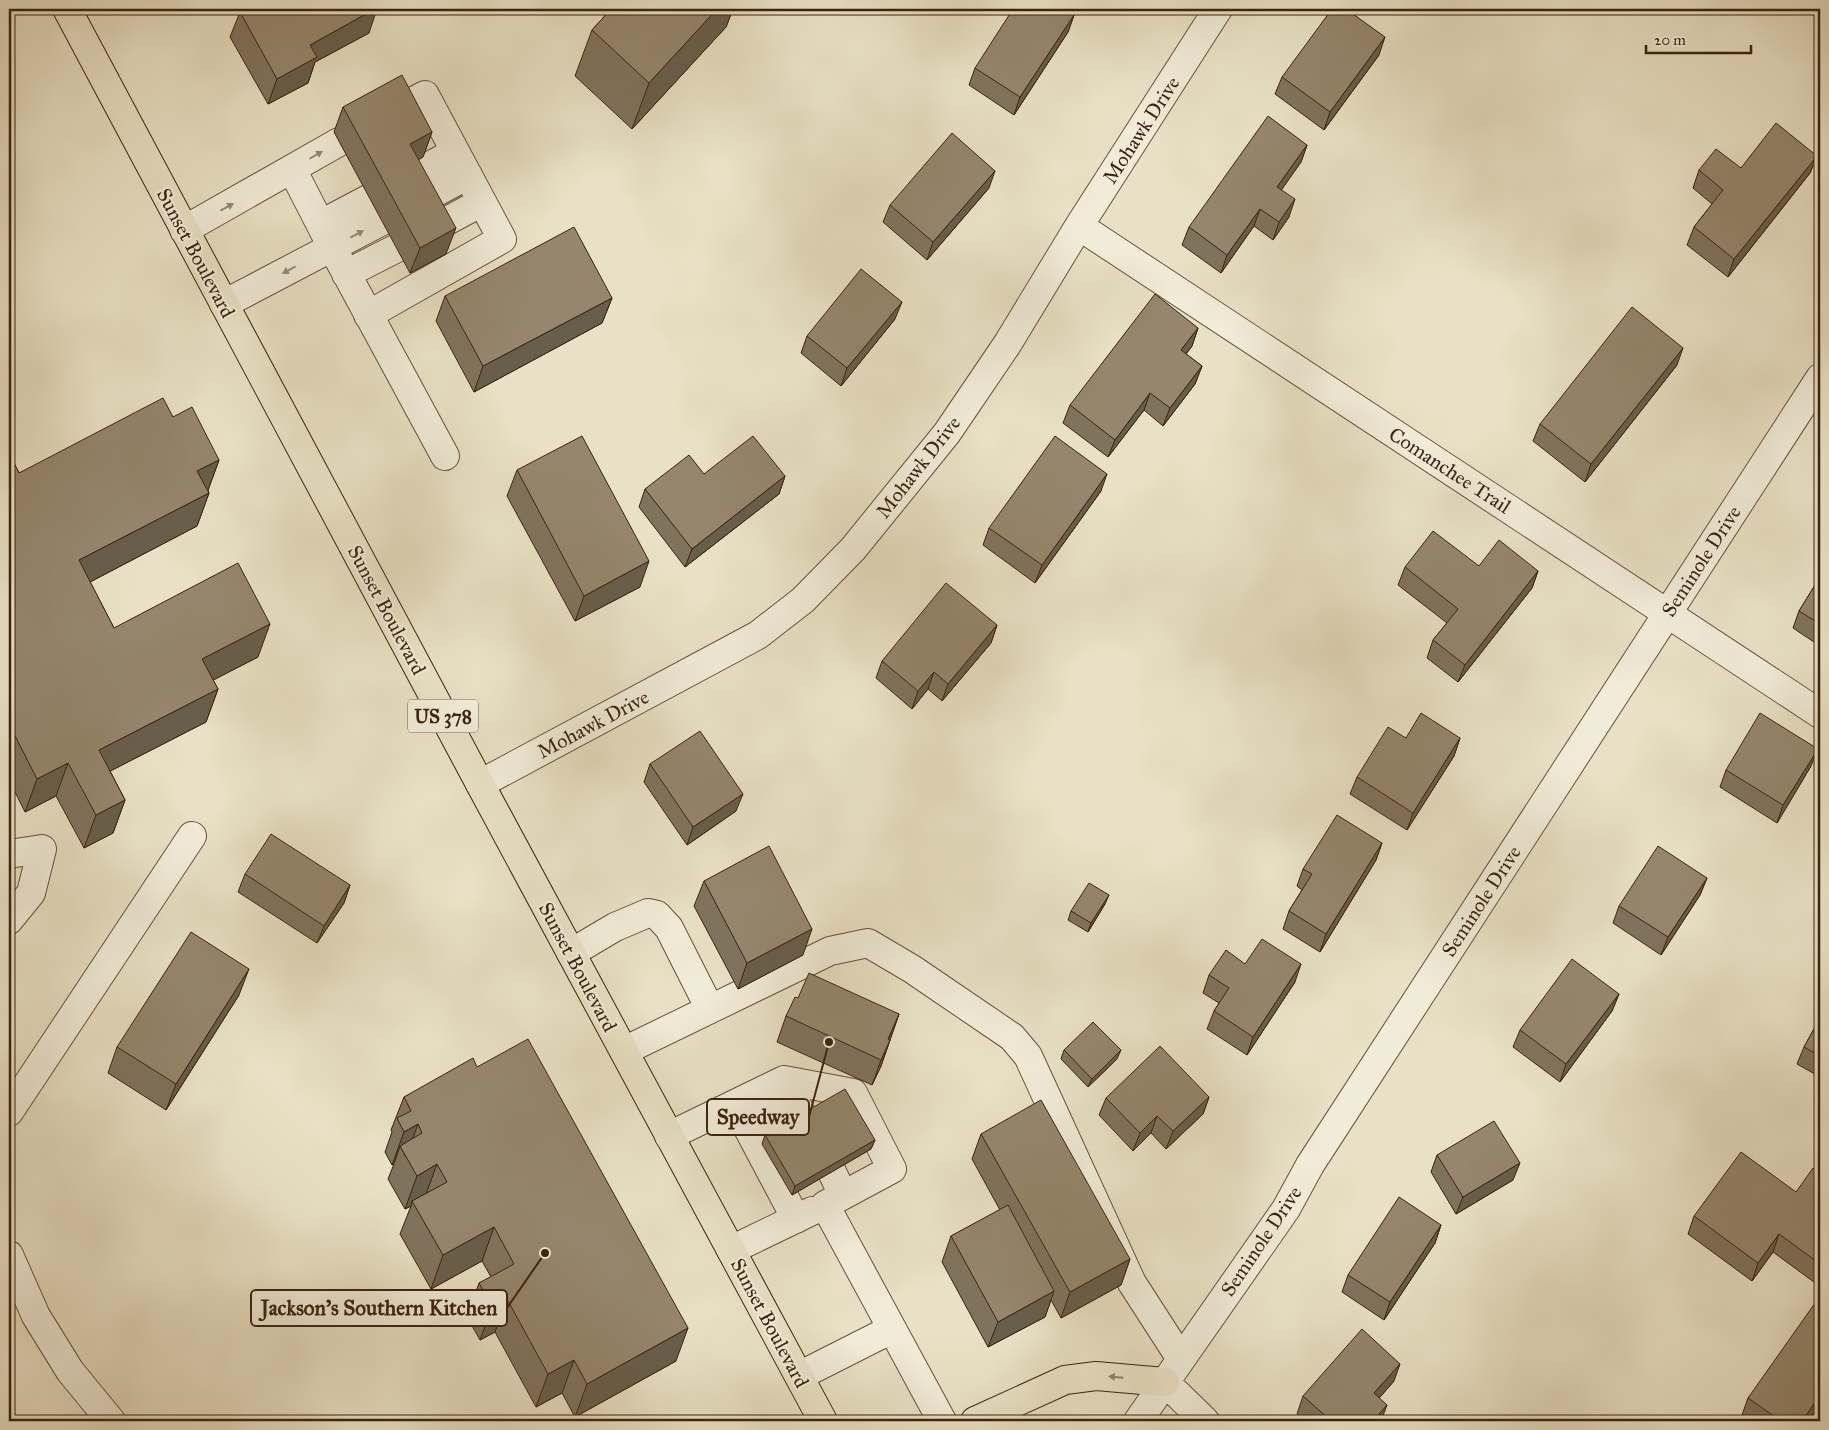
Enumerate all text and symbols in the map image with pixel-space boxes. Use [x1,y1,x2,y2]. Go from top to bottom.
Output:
scale bar [1646,22,1752,54]
text: 20 m [1654,31,1686,49]
street label: Mohawk Drive [1098,72,1184,188]
one-way arrow [309,151,322,160]
street label: Sunset Boulevard [152,184,240,322]
one-way arrow [220,202,234,211]
one-way arrow [350,230,364,238]
one-way arrow [282,266,296,274]
street label: Mohawk Drive [871,411,965,523]
street label: Comanchee Trail [1385,422,1516,519]
street label: Seminole Drive [1656,501,1746,621]
street label: Sunset Boulevard [343,541,431,679]
street label: Mohawk Drive [533,685,653,763]
road number: US 378 [408,699,478,732]
street label: Seminole Drive [1436,841,1526,961]
street label: Sunset Boulevard [534,898,622,1036]
callout: Speedway [707,1099,809,1135]
text: Speedway [717,1104,800,1130]
street label: Seminole Drive [1215,1182,1307,1300]
street label: Sunset Boulevard [726,1254,814,1392]
callout: Jackson's Southern Kitchen [251,1290,507,1326]
text: Jackson's Southern Kitchen [258,1295,498,1322]
one-way arrow [1108,1373,1124,1381]

